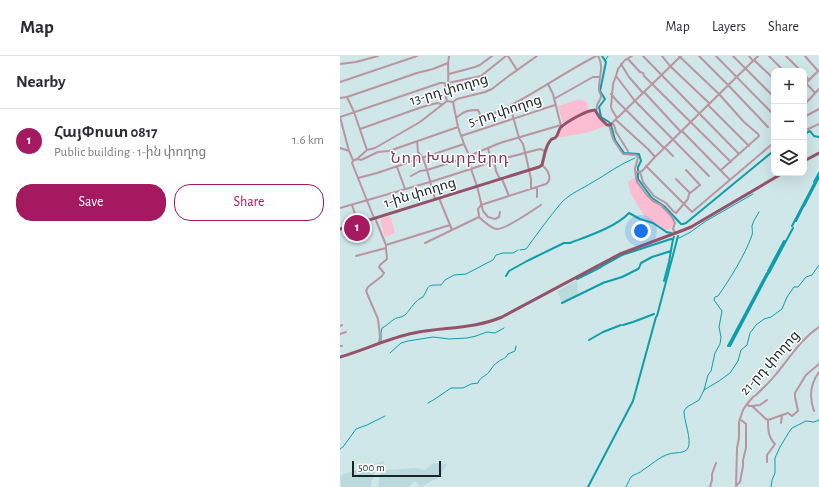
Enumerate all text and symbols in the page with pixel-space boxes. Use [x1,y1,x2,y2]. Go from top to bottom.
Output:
text: Map [20,18,54,37]
text: Map [665,20,690,34]
text: Layers [712,20,746,34]
text: Share [768,20,799,34]
map controls [771,68,807,176]
button: + [771,68,807,104]
street label: 13-րդ փողոց [408,72,490,108]
text: Nearby [16,73,66,90]
street label: 5-րդ փողոց [467,93,543,129]
button: − [771,104,807,140]
text: ՀայՓոստ 0817 [54,125,158,140]
text: 1 [27,134,31,147]
text: 1.6 km [292,134,324,147]
button: layers [771,140,807,176]
text: Public building · 1-ին փողոց [54,146,206,159]
district label: Նոր Խարբերդ [390,150,510,167]
street label: 1-ին փողոց [382,175,458,211]
button: Save [16,184,166,221]
button: Share [174,184,324,221]
pin: 1 [344,213,370,243]
your location [631,221,651,241]
street label: 21-րդ փողոց [738,328,802,398]
scale bar [352,459,441,478]
text: 500 m [358,462,385,473]

